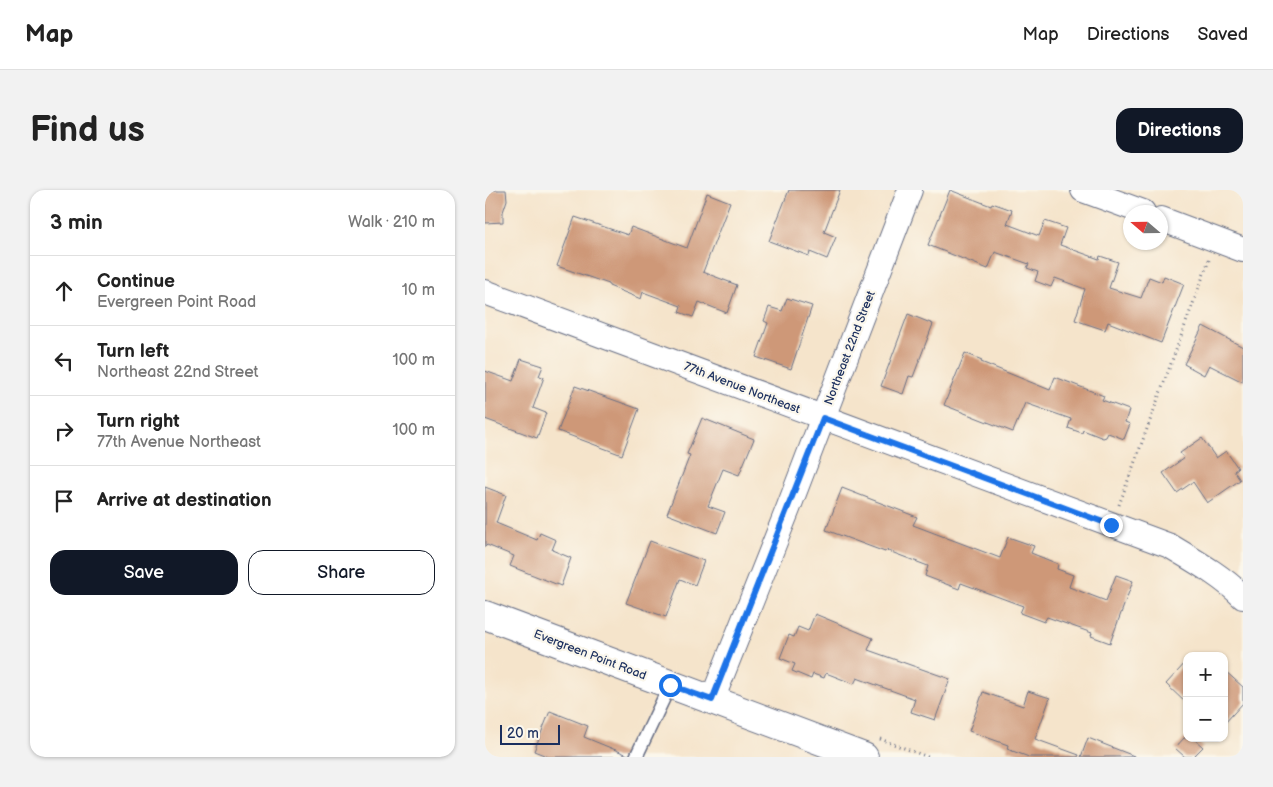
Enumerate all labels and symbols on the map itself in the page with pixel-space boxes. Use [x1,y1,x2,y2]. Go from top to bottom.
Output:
north arrow [1123,205,1168,250]
street label: Northeast 22nd Street [821,288,879,407]
street label: 77th Avenue Northeast [682,359,802,417]
route end [1100,514,1123,537]
street label: Evergreen Point Road [532,627,649,683]
route start [659,674,682,697]
scale bar [500,722,560,745]

